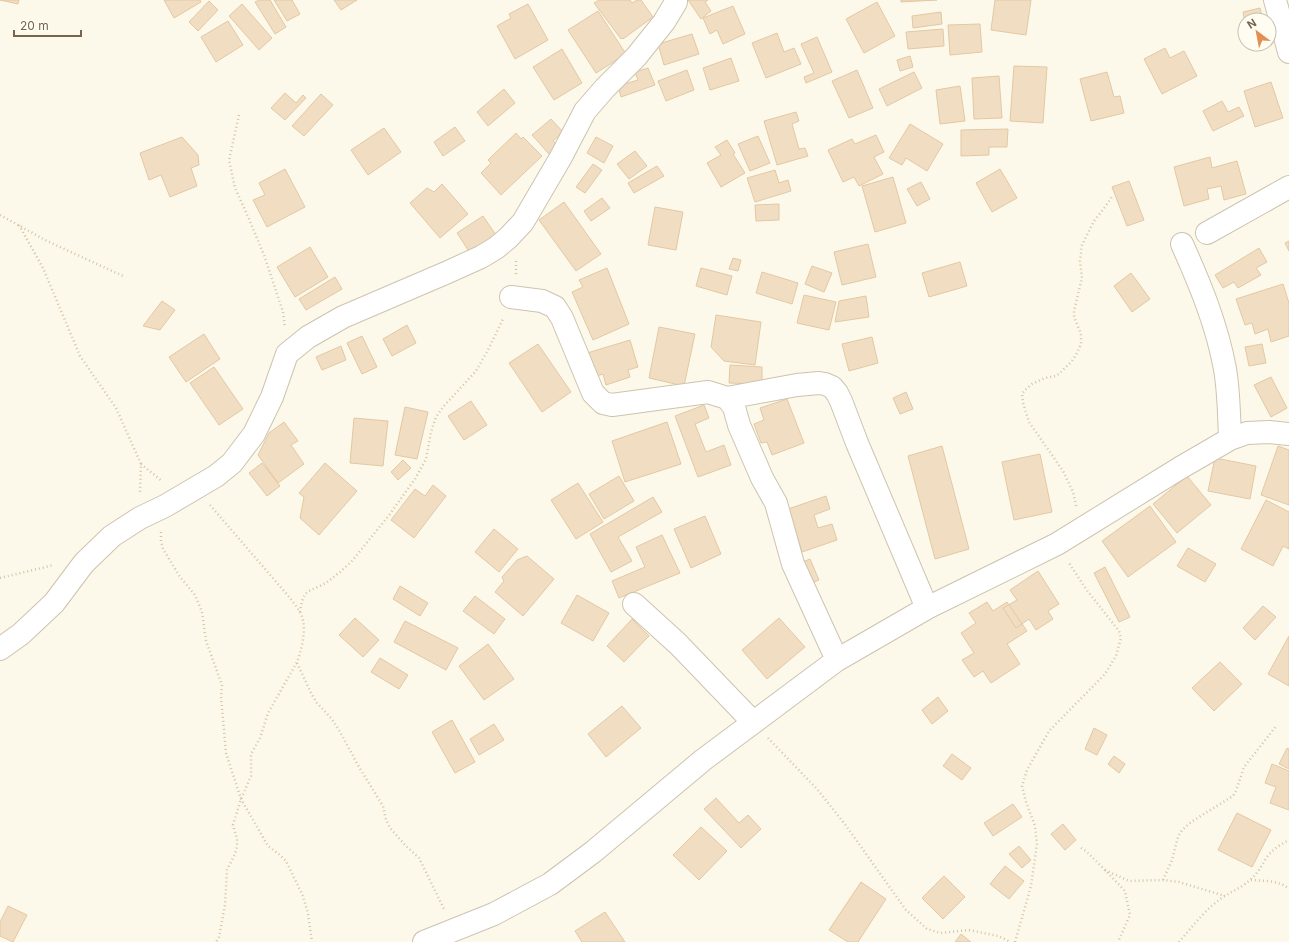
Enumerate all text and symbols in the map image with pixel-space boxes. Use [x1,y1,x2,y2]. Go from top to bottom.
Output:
scale bar [14,12,81,38]
north arrow [1237,12,1277,52]
text: N [1244,15,1259,32]
text: 20 m [20,18,49,33]

